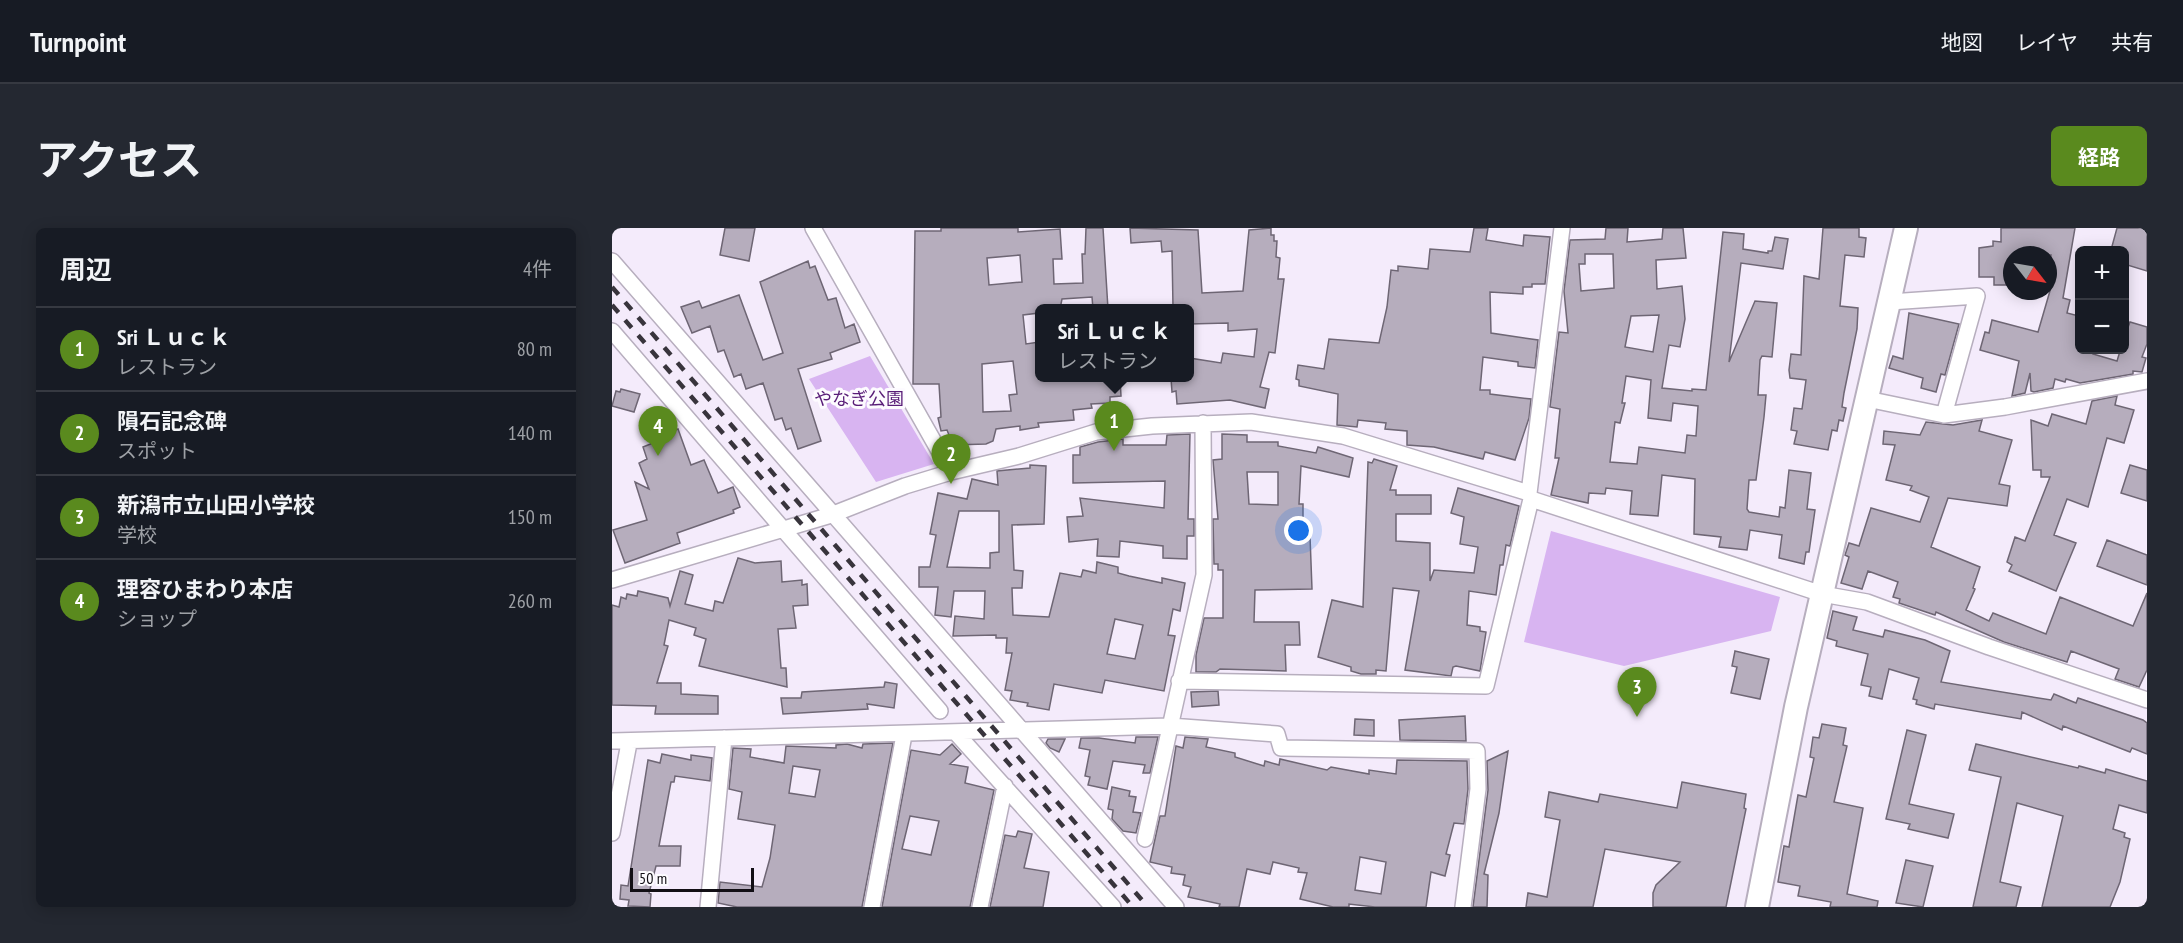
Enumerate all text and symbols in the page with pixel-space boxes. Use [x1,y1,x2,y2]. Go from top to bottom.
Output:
text: Turnpoint [30,23,126,60]
text: 地図 [1941,29,1983,56]
text: レイヤ [2016,29,2078,56]
text: 共有 [2111,29,2153,56]
button: 経路 [2051,126,2147,186]
text: アクセス [36,132,202,187]
north arrow [2003,246,2057,300]
map controls [2075,246,2129,354]
button: + [2075,246,2129,300]
text: 周辺 [60,253,112,286]
text: 4件 [523,256,552,282]
button: − [2075,300,2129,354]
popup [1035,304,1194,382]
text: Sri Ｌｕｃｋ [1058,317,1171,345]
text: Sri Ｌｕｃｋ [117,323,231,351]
text: 1 [75,336,84,362]
text: 80 m [517,336,552,362]
text: レストラン [1058,348,1158,374]
text: レストラン [117,354,217,380]
park label: やなぎ公園 [814,387,904,410]
pin: 1 [1094,402,1134,451]
pin: 4 [638,406,678,456]
text: 隕石記念碑 [117,407,227,435]
text: 2 [75,420,84,446]
text: 140 m [508,420,552,446]
pin: 2 [932,434,970,484]
text: スポット [117,438,197,464]
text: 新潟市立山田小学校 [117,491,315,519]
text: 3 [75,504,84,530]
text: 150 m [508,504,552,530]
your location [1284,516,1313,545]
text: 学校 [117,522,157,548]
text: 理容ひまわり本店 [117,575,293,603]
text: 4 [75,588,84,614]
text: 260 m [508,588,552,614]
text: ショップ [117,606,197,632]
pin: 3 [1618,668,1656,717]
scale bar [630,865,754,892]
text: 50 m [639,868,667,888]

